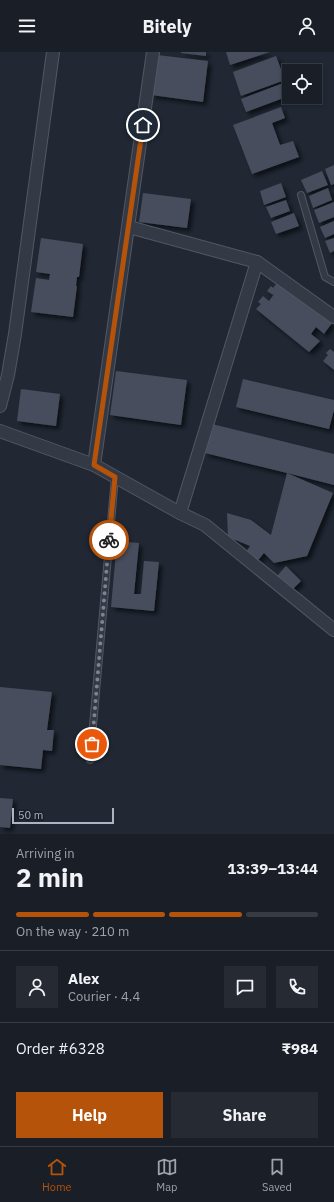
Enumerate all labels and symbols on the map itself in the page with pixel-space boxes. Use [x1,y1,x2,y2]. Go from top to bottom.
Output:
pin [126,108,160,142]
courier [89,520,129,560]
pin [75,727,109,761]
scale bar [12,806,114,825]

